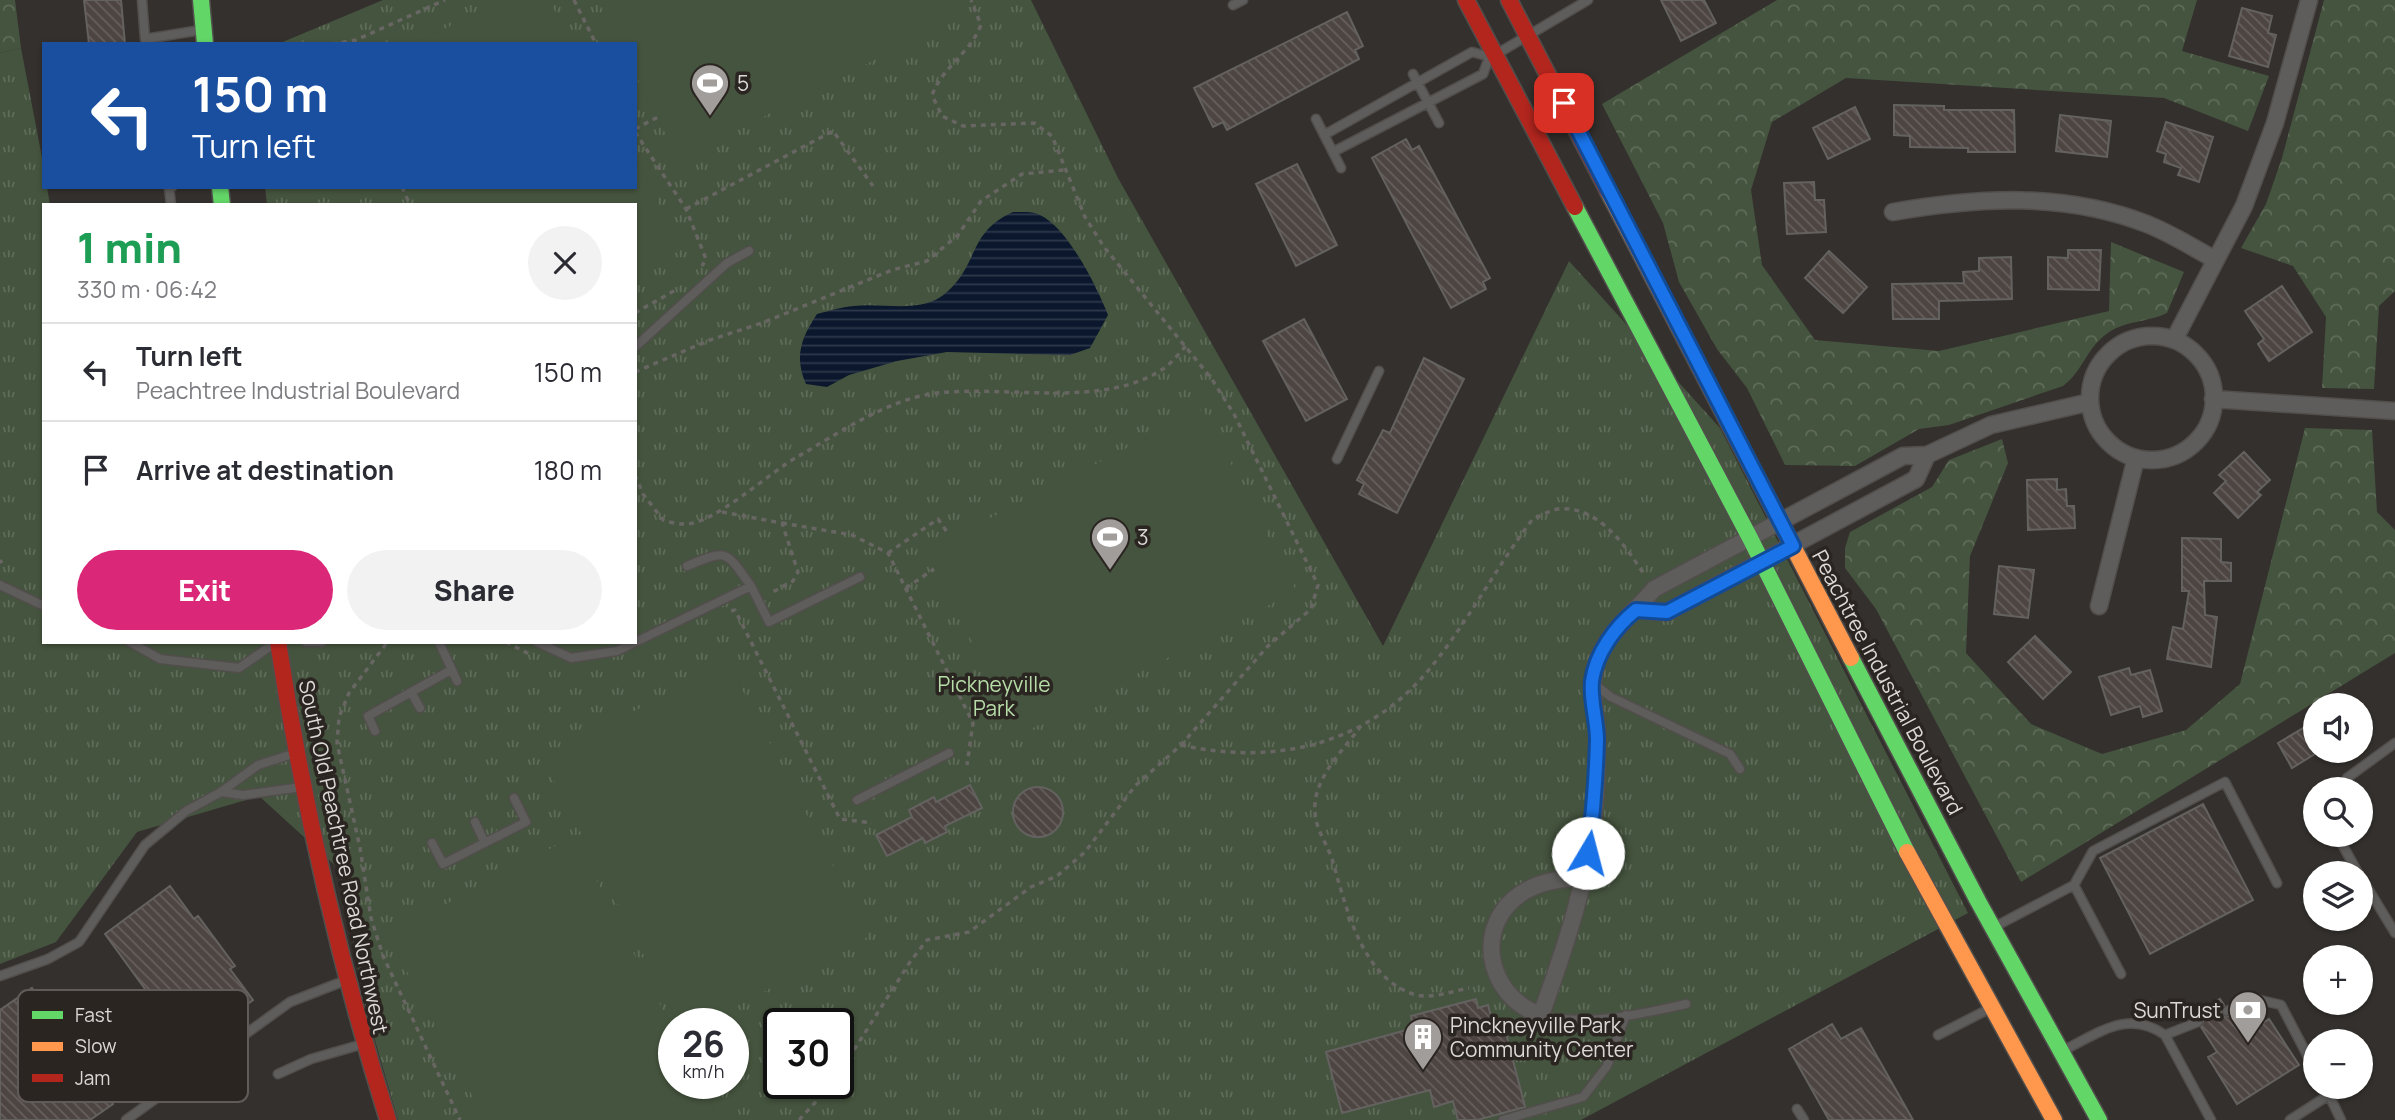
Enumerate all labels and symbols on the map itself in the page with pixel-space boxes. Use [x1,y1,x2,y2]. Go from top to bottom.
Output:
sports icon: 5 [689,62,731,117]
place label: 5 [737,69,749,97]
pin [1534,73,1594,133]
sports icon: 3 [1089,516,1131,571]
place label: 3 [1137,523,1149,551]
street label: Peachtree Industrial Boulevard [1806,545,1970,819]
park label: Pickneyville Park [938,670,1050,722]
street label: South Old Peachtree Road Northwest [293,677,395,1037]
position arrow [1551,816,1625,890]
bank icon: SunTrust [2227,989,2269,1044]
legend [18,990,248,1102]
place label: SunTrust [2133,996,2221,1024]
text: Fast [75,1002,112,1028]
speed limit sign: 30 [763,1008,854,1099]
place label: Pinckneyville Park Community Center [1450,1011,1634,1063]
building icon: Pinckneyville Park Community Center [1402,1016,1444,1071]
text: Slow [75,1033,117,1059]
text: Jam [75,1065,110,1091]

